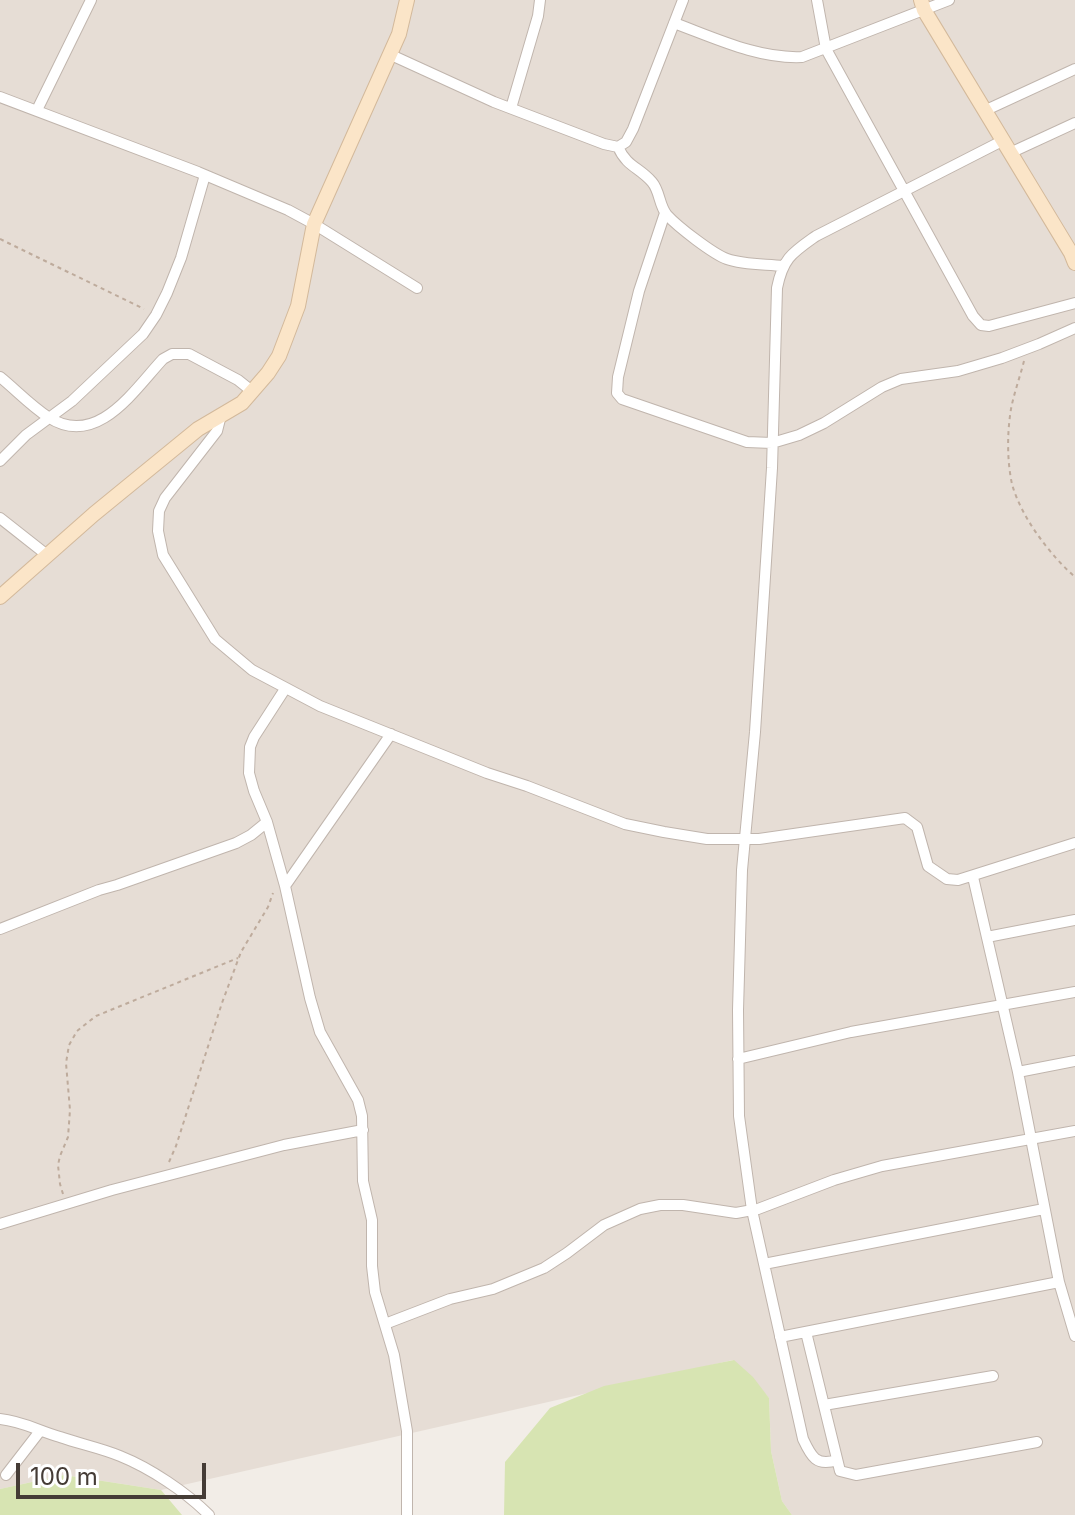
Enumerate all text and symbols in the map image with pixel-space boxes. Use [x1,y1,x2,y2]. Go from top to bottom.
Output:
scale bar [20,1447,210,1497]
text: 100 m [30,1462,98,1491]

